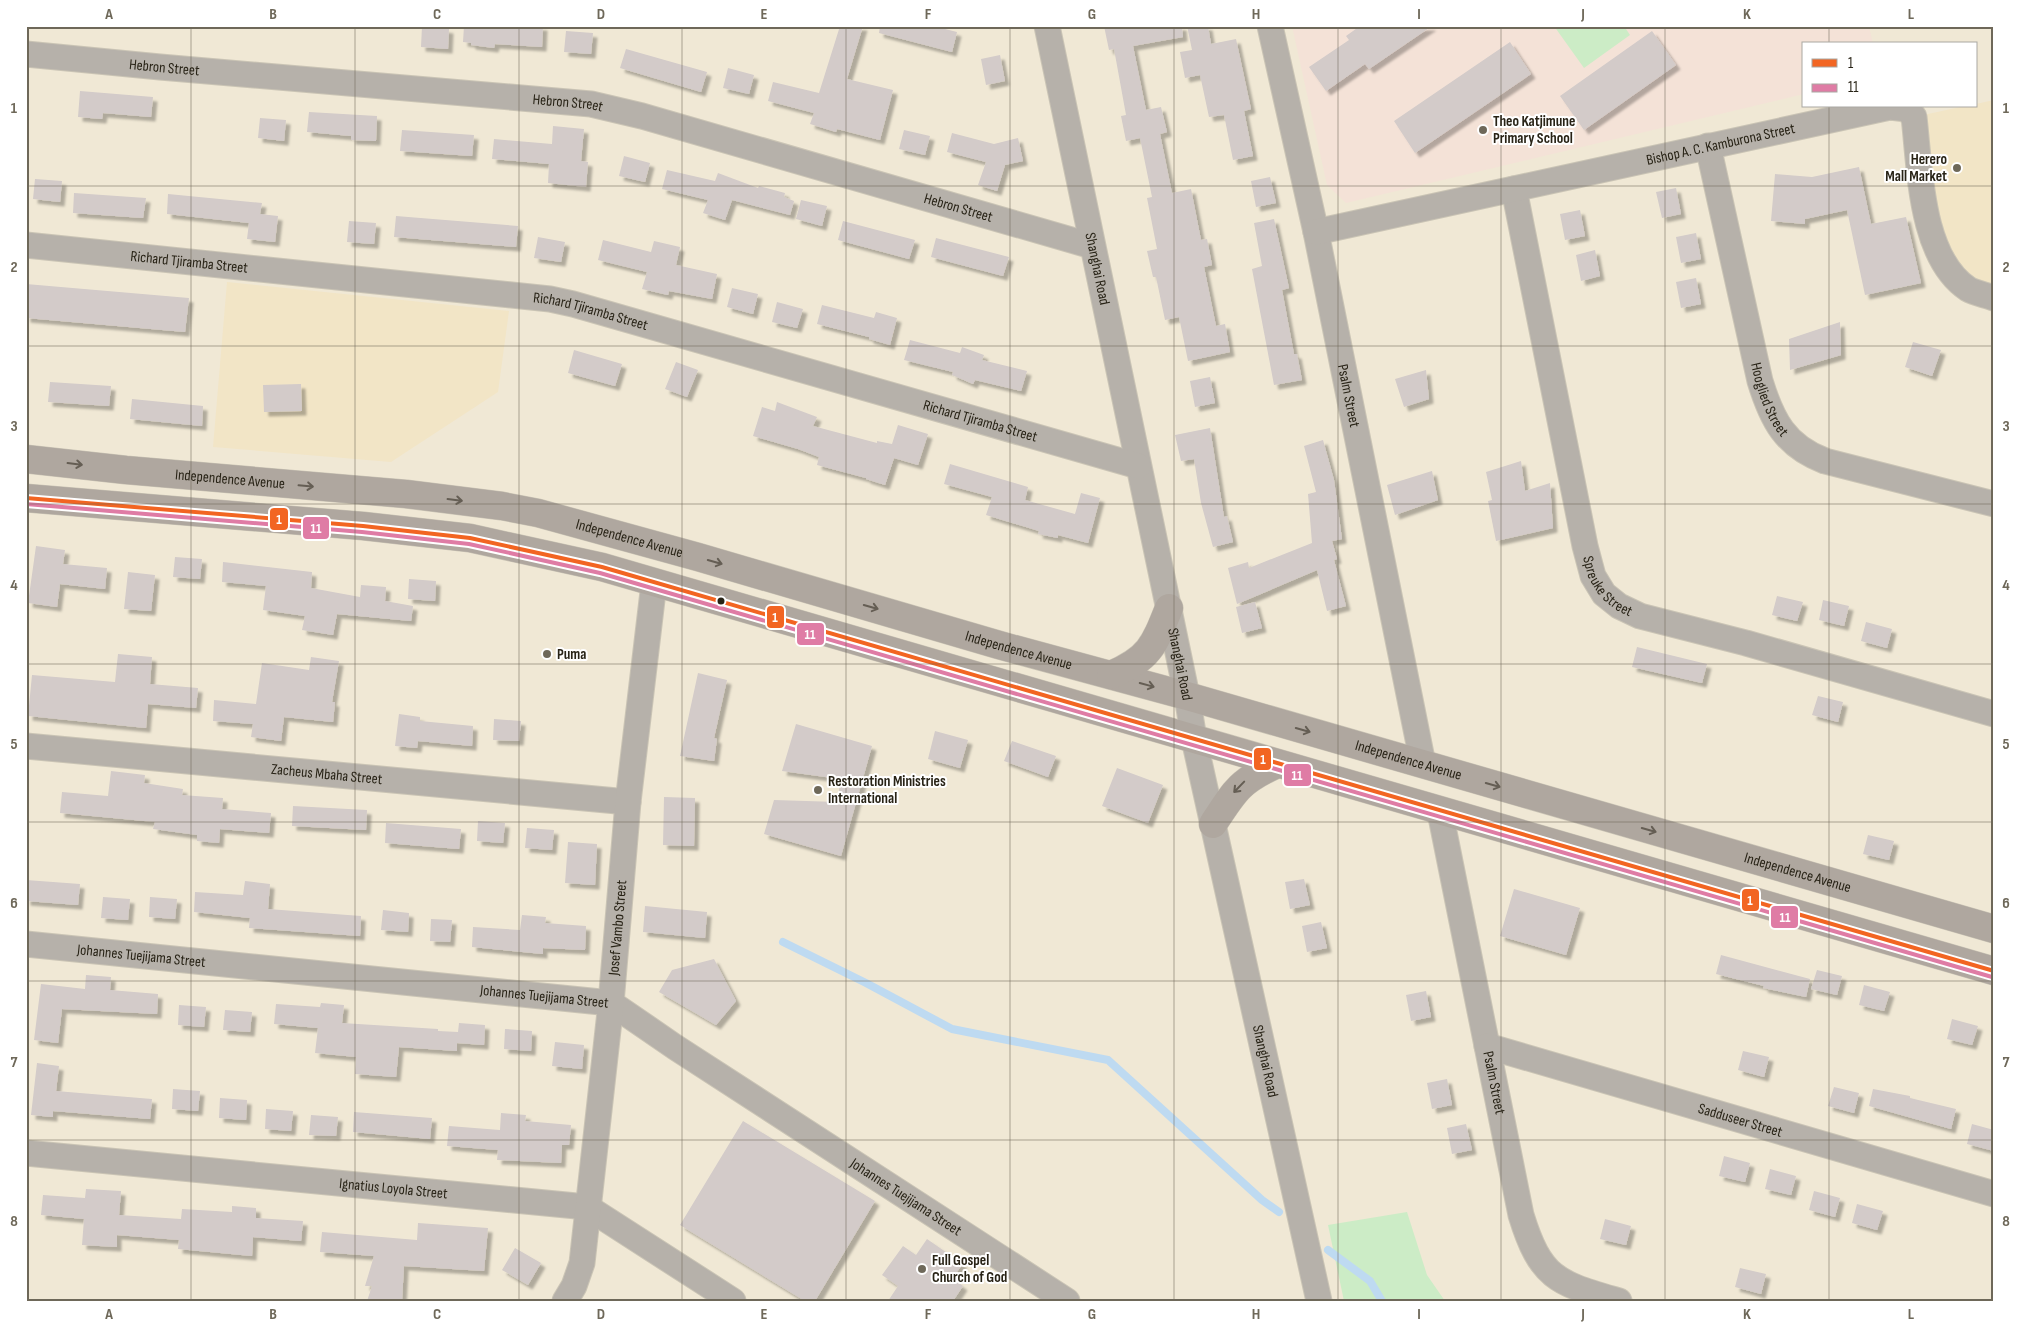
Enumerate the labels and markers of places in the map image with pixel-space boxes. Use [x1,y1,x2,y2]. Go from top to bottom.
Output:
place label: Theo Katjimune Primary School [1493,112,1575,148]
marker: Theo Katjimune Primary School [1477,124,1489,136]
place label: Herero Mall Market [1885,150,1947,186]
marker: Herero Mall Market [1951,162,1963,174]
unlabelled marker [716,596,726,606]
place label: Puma [557,645,586,664]
marker: Puma [541,648,553,660]
place label: Restoration Ministries International [828,772,946,808]
marker: Restoration Ministries International [812,784,824,796]
place label: Full Gospel Church of God [932,1251,1007,1287]
marker: Full Gospel Church of God [916,1263,928,1275]

